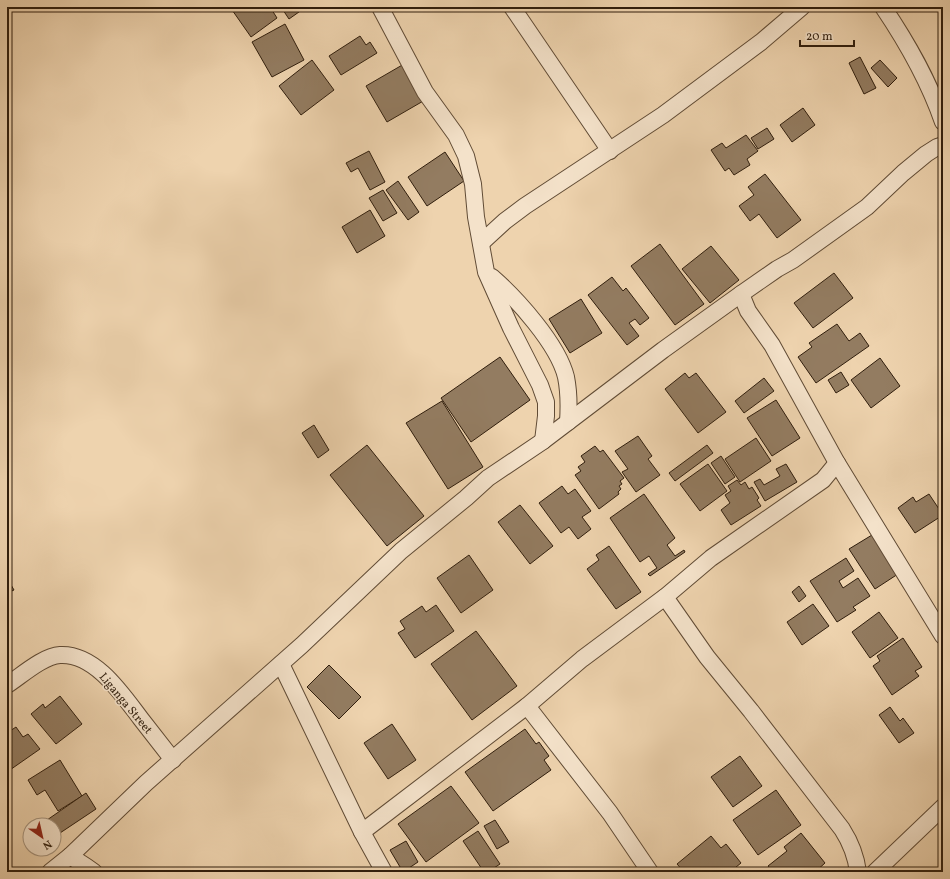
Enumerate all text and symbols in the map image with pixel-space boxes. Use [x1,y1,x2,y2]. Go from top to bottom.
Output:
scale bar [800,22,854,48]
text: 20 m [806,29,833,45]
street label: Liganga Street [95,670,156,738]
north arrow [22,817,62,857]
text: N [39,836,54,853]

